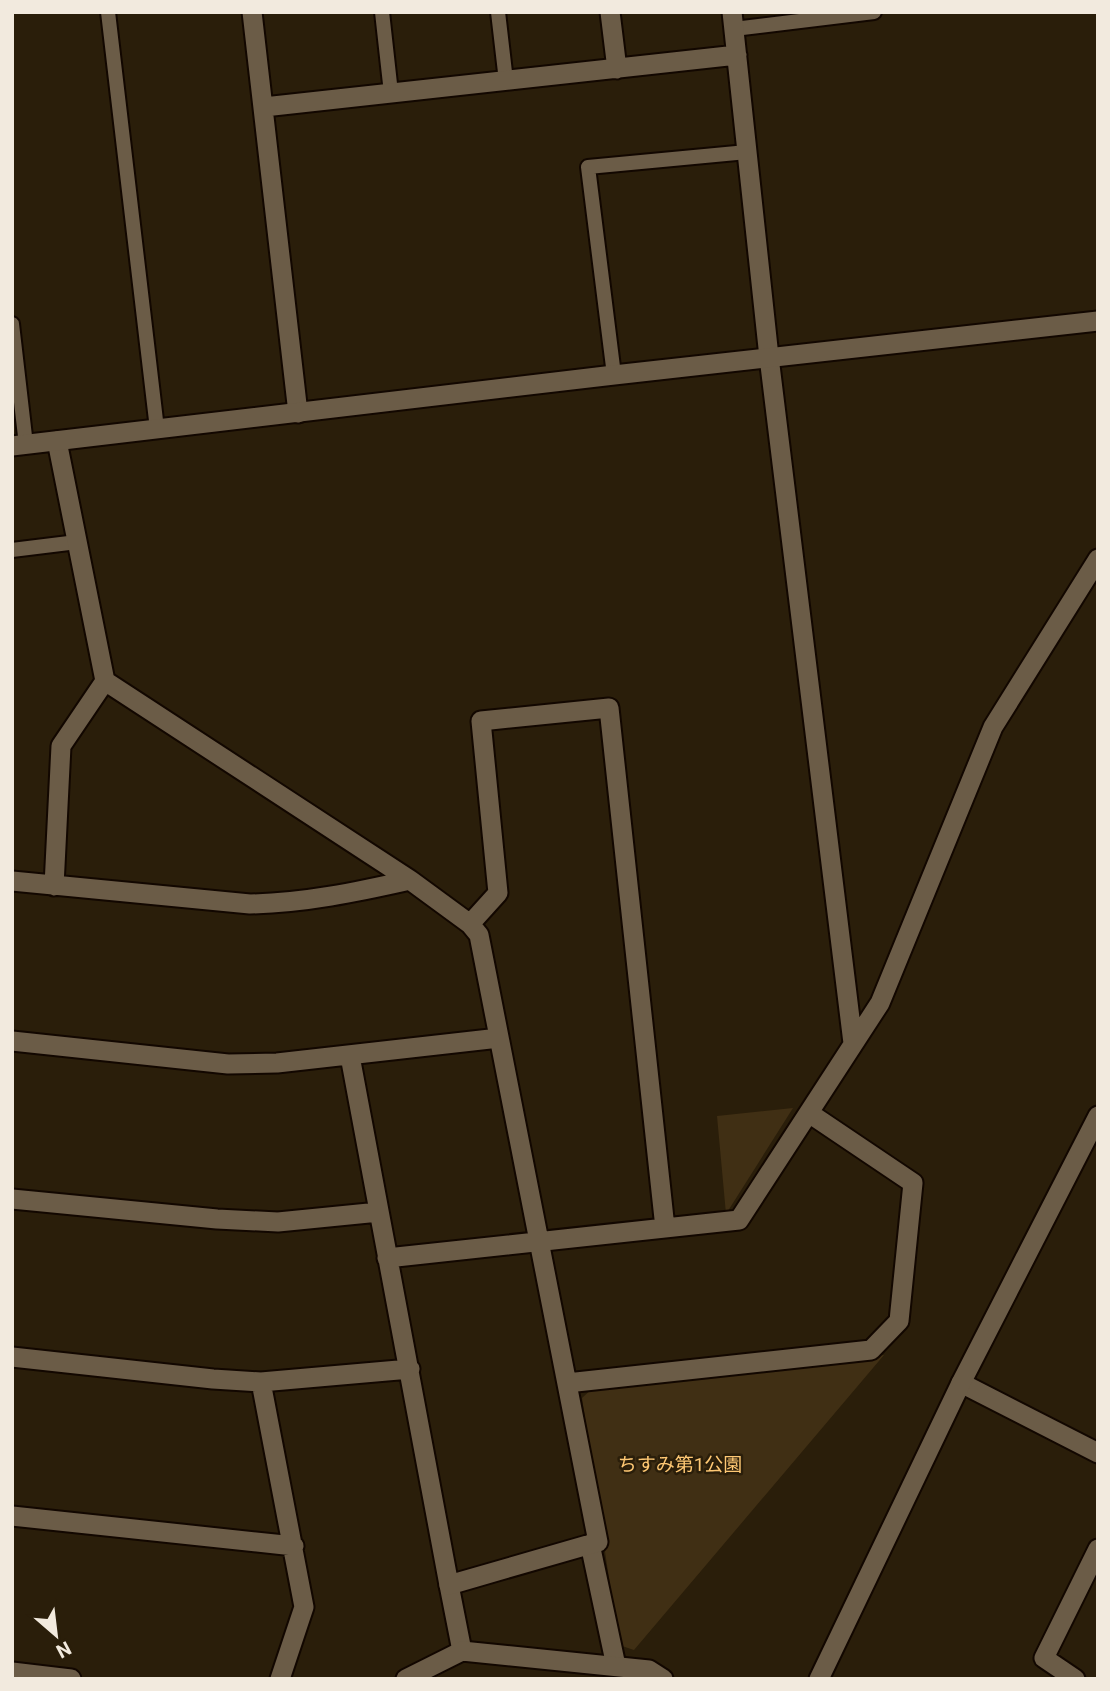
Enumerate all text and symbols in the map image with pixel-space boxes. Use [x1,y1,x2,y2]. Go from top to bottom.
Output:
park label: ちすみ第1公園 [618,1453,742,1476]
north arrow [21,1600,91,1670]
text: N [52,1636,75,1663]

